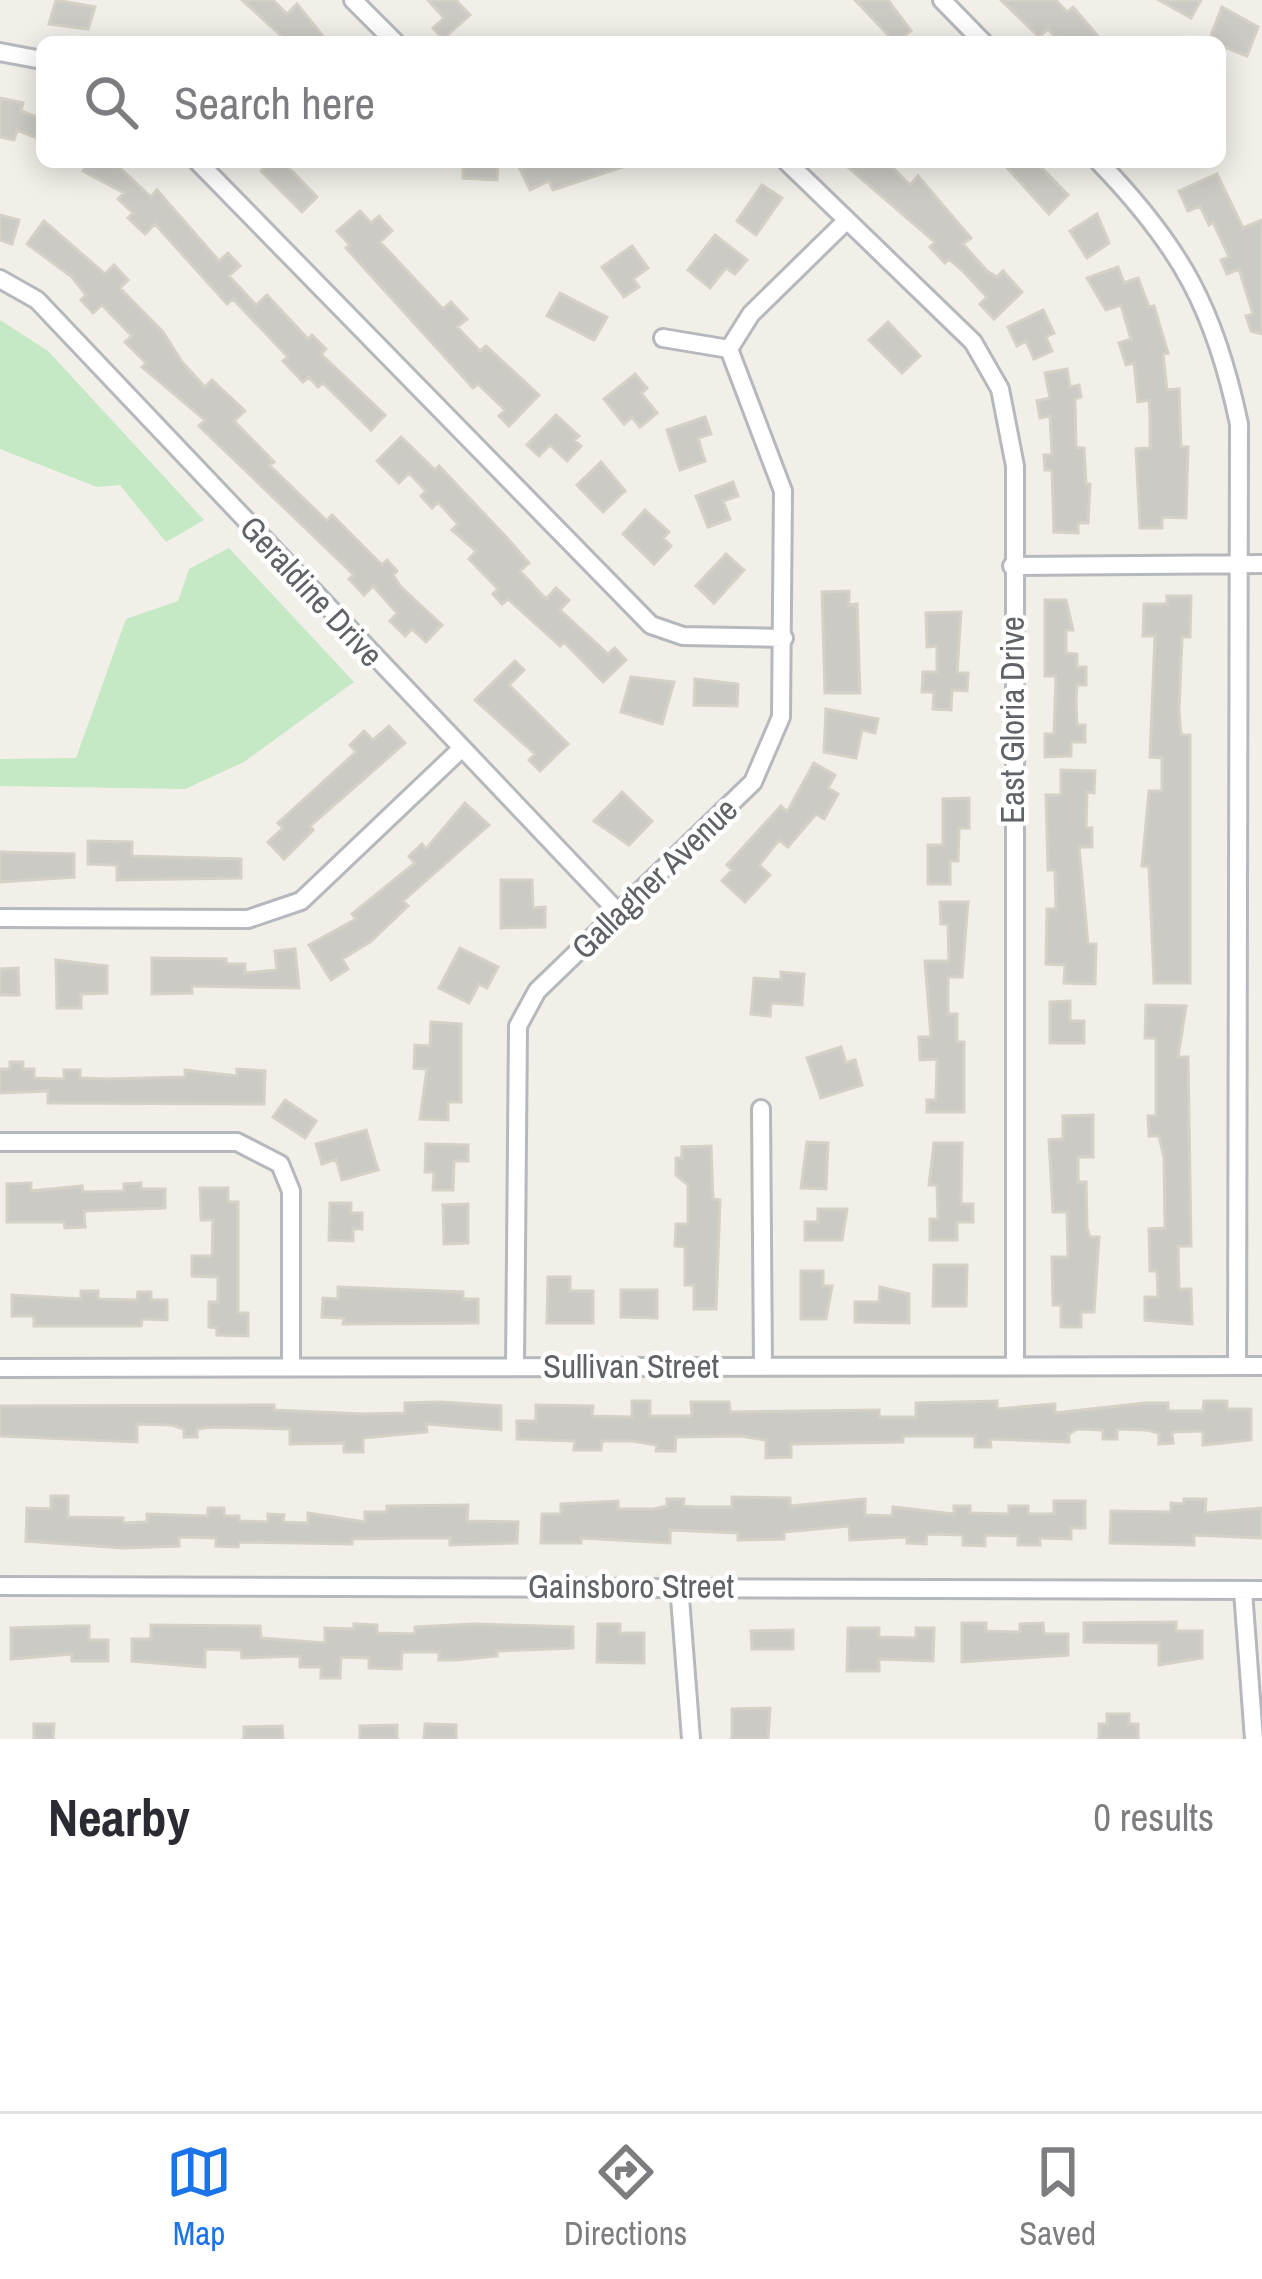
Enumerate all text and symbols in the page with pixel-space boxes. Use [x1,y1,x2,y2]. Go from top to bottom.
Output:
search box [36,36,1226,168]
icon: search [78,69,144,135]
text: Search here [174,72,375,133]
street label: Geraldine Drive [231,506,393,676]
street label: East Gloria Drive [990,616,1034,824]
street label: Gallagher Avenue [562,788,746,968]
street label: Sullivan Street [543,1344,719,1388]
street label: Gainsboro Street [528,1564,734,1608]
text: Nearby [48,1783,190,1852]
text: 0 results [1093,1791,1214,1843]
tab: Map [166,2139,232,2255]
tab: Directions [564,2139,687,2255]
tab: Saved [1019,2139,1096,2255]

